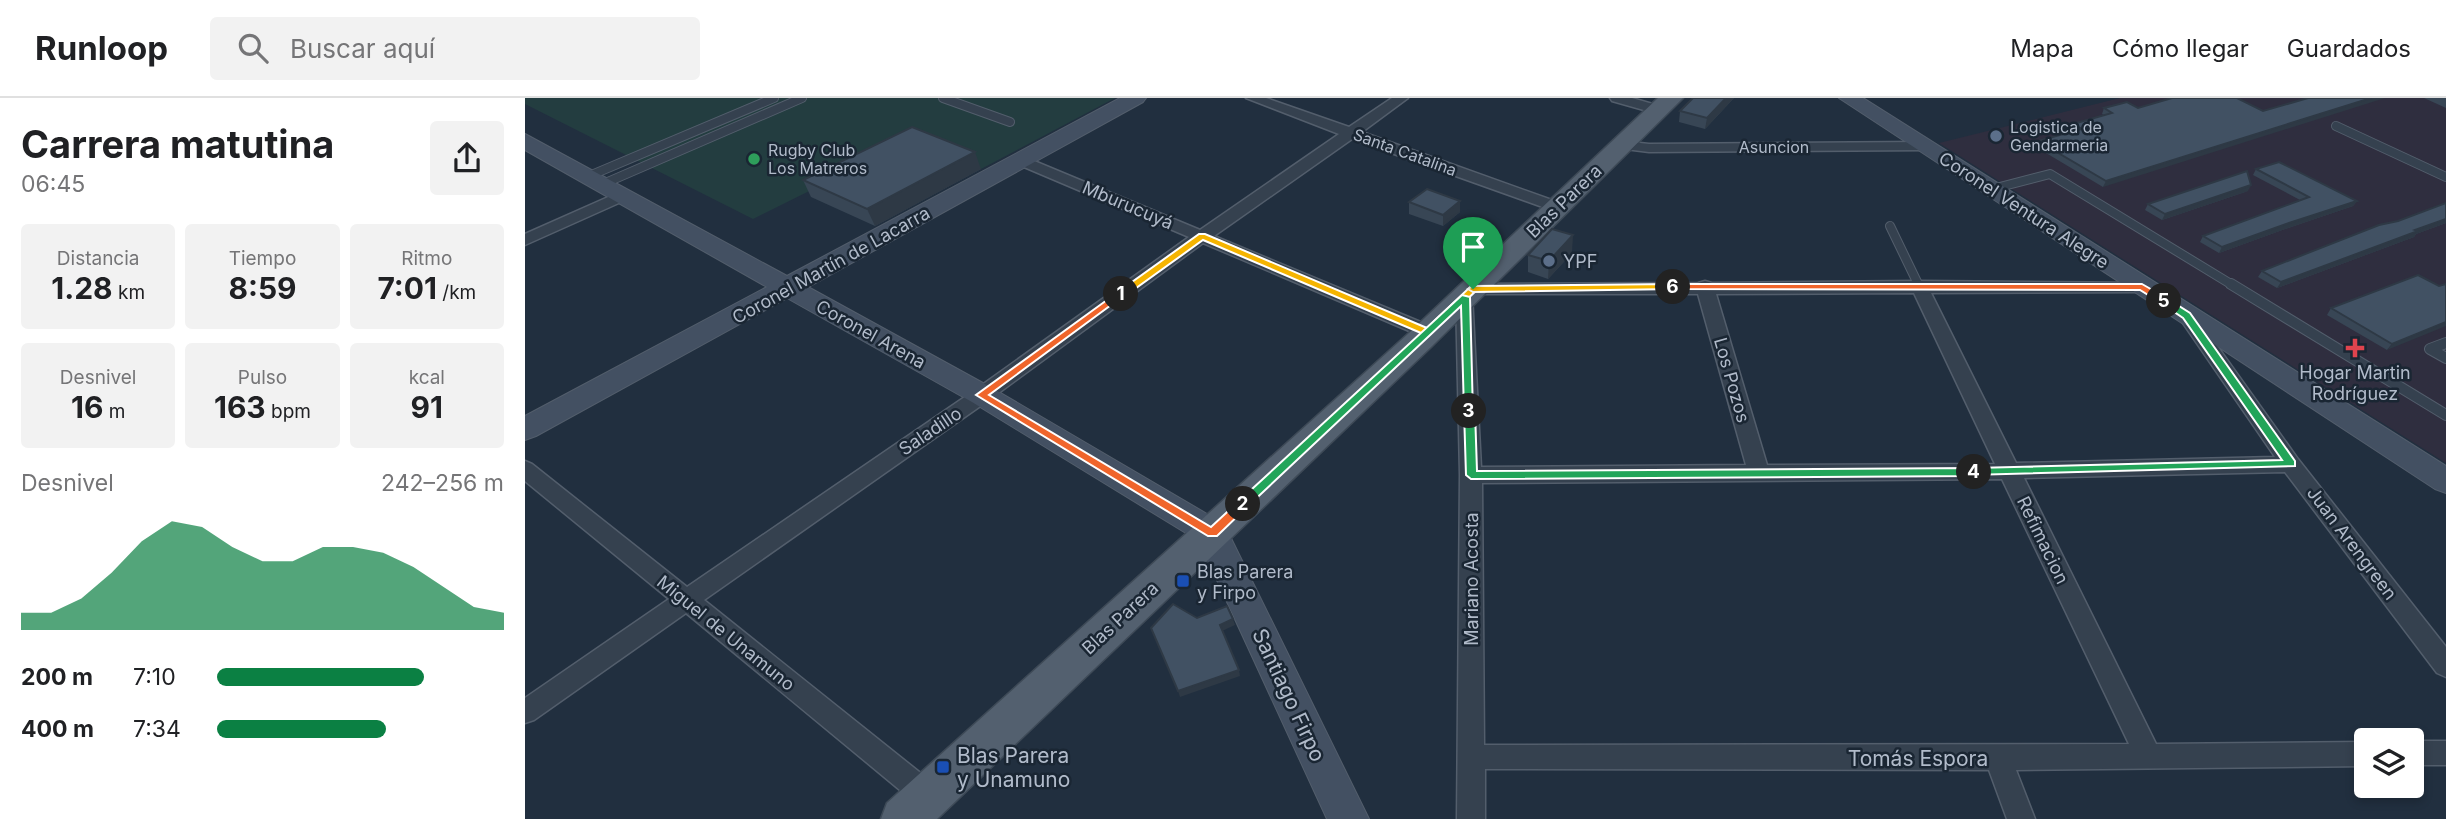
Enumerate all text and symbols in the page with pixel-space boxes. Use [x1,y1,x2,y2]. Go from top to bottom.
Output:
search box [210,17,700,80]
text: Runloop [35,28,168,68]
icon: search [234,29,272,67]
text: Buscar aquí [290,33,435,64]
text: Mapa [2010,34,2074,63]
text: Cómo llegar [2112,34,2249,63]
text: Guardados [2287,34,2411,63]
place label: Logistica de Gendarmeria [2010,117,2108,155]
text: Carrera matutina [21,121,334,167]
button: share [430,121,504,195]
street label: Santa Catalina [1351,124,1459,180]
marker: Logistica de Gendarmeria [1988,128,2004,144]
street label: Asuncion [1739,137,1809,157]
place label: Rugby Club Los Matreros [768,140,867,178]
street label: Coronel Ventura Alegre [1935,147,2113,273]
marker: Rugby Club Los Matreros [746,151,762,167]
street label: Blas Parera [1522,160,1606,242]
text: 06:45 [21,170,85,198]
street label: Mburucuyá [1080,176,1176,234]
street label: Coronel Martín de Lacarra [729,202,933,328]
pin [1443,217,1503,289]
icon: arrive [1454,228,1492,266]
text: Distancia [57,247,140,270]
text: Tiempo [229,247,296,270]
text: Ritmo [401,247,452,270]
place label: YPF [1563,251,1597,272]
marker: YPF [1541,253,1557,269]
text: 1.28 [51,270,113,306]
text: 8:59 [228,270,297,306]
text: 7:01 [377,270,437,306]
pin: 6 [1655,270,1691,304]
text: 6 [1666,275,1679,298]
pin: 1 [1103,276,1139,312]
text: km [113,281,145,304]
text: /km [437,281,476,304]
text: 1 [1116,282,1125,305]
pin: 5 [2147,284,2181,318]
text: 5 [2157,289,2170,312]
street label: Coronel Arena [813,295,929,373]
street label: Los Pozos [1710,335,1754,425]
marker: Hogar Martin Rodríguez [2345,338,2365,358]
place label: Hogar Martin Rodríguez [2299,362,2411,404]
text: Desnivel [60,366,136,389]
text: Pulso [238,366,287,389]
text: kcal [409,366,445,389]
text: 16 [71,389,103,425]
text: 163 [214,389,266,425]
text: 91 [411,389,443,425]
pin: 3 [1451,394,1487,428]
text: 3 [1462,399,1475,422]
text: m [103,400,125,423]
text: bpm [266,400,311,423]
street label: Saladillo [895,402,965,460]
pin: 4 [1957,454,1991,490]
text: 4 [1967,460,1980,483]
text: Desnivel [21,469,114,497]
text: 242–256 m [381,469,504,497]
street label: Juan Arengreen [2303,482,2401,604]
pin: 2 [1225,486,1261,522]
text: 2 [1237,492,1248,515]
street label: Refimacion [2013,493,2073,587]
street label: Mariano Acosta [1461,512,1482,646]
place label: Blas Parera y Firpo [1197,561,1293,603]
street label: Miguel de Unamuno [653,571,799,695]
marker: Blas Parera y Firpo [1175,573,1191,589]
street label: Blas Parera [1078,577,1162,659]
street label: Santiago Firpo [1247,624,1331,766]
text: 200 m [21,663,93,691]
text: 7:10 [133,663,176,691]
text: 400 m [21,715,94,743]
text: 7:34 [133,715,181,743]
map controls [2354,728,2424,798]
button: layers [2354,728,2424,798]
place label: Blas Parera y Unamuno [957,743,1070,792]
street label: Tomás Espora [1848,746,1988,771]
marker: Blas Parera y Unamuno [935,759,951,775]

